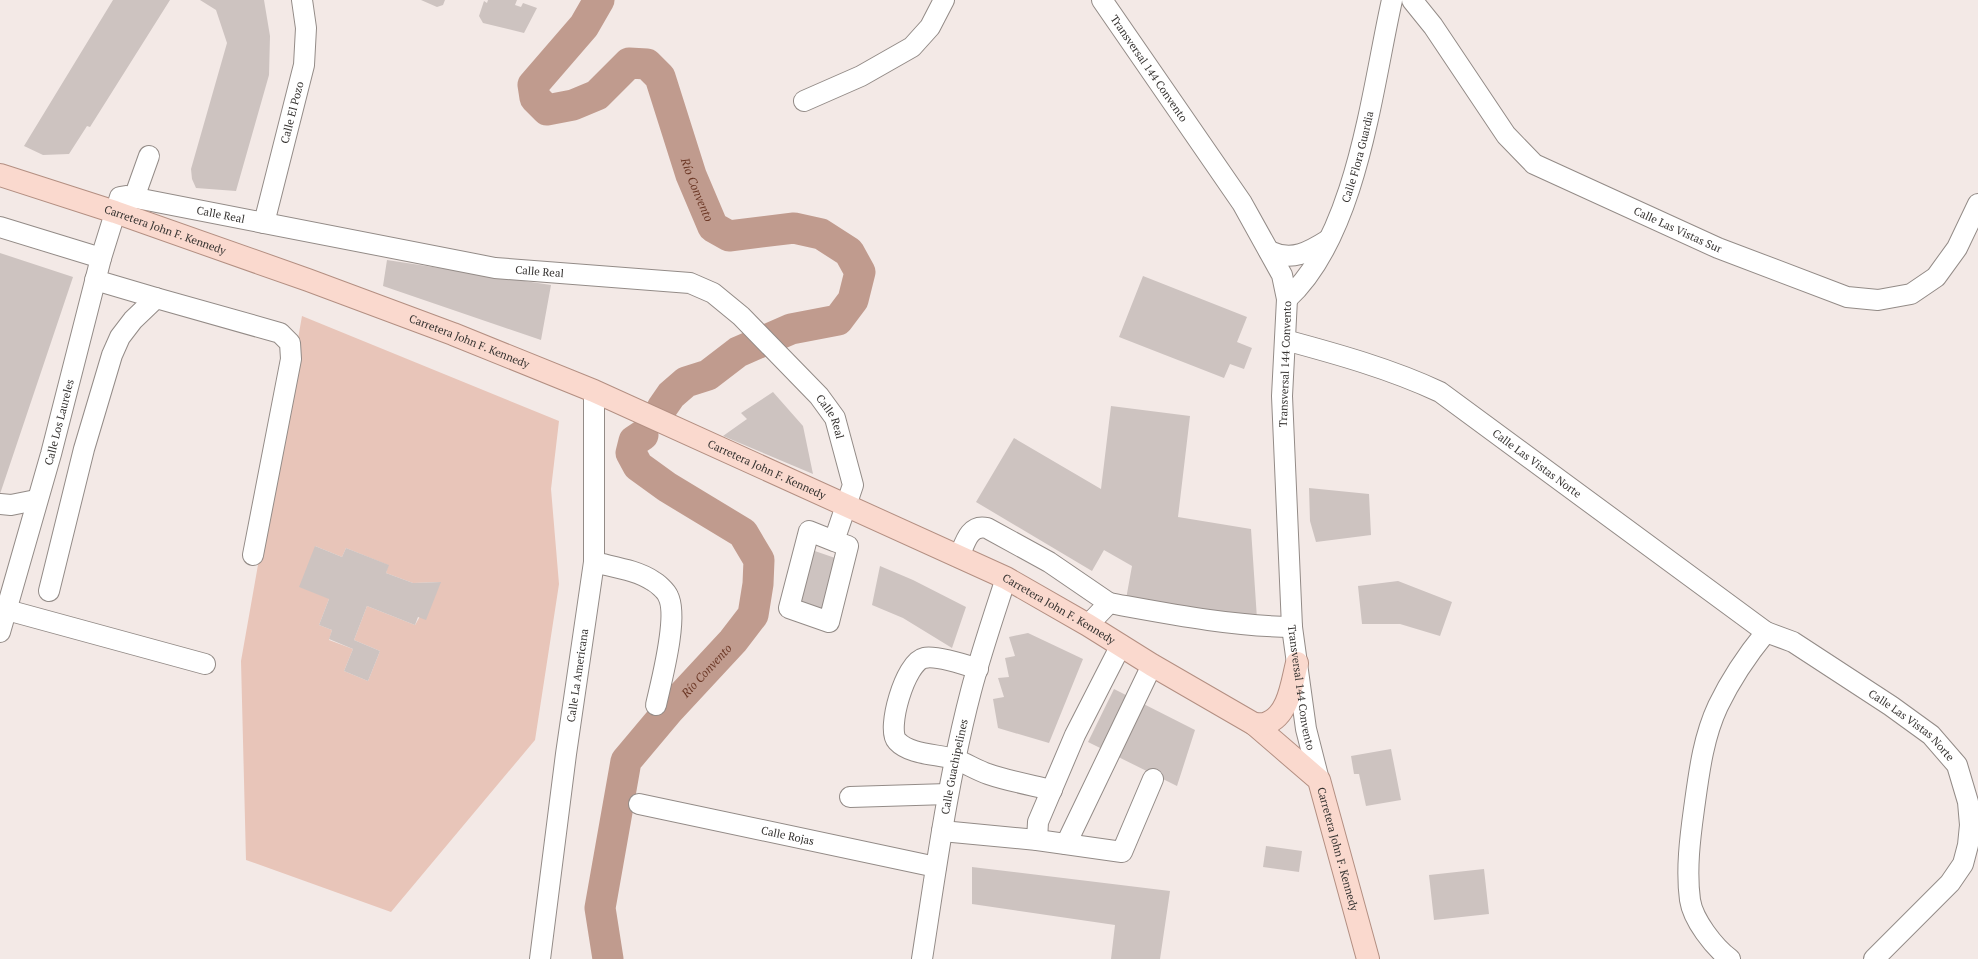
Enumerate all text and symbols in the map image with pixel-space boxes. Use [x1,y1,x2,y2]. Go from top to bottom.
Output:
street label: Transversal 144 Convento [1107,12,1191,124]
street label: Calle El Pozo [277,80,307,145]
street label: Calle Flora Guardia [1338,109,1377,204]
water label: Río Convento [678,155,717,224]
street label: Carretera John F. Kennedy [103,202,228,258]
street label: Calle Real [196,203,246,226]
street label: Calle Las Vistas Sur [1631,203,1725,256]
street label: Calle Real [515,263,564,280]
street label: Transversal 144 Convento [1276,301,1294,427]
street label: Carretera John F. Kennedy [407,311,532,371]
street label: Calle Los Laureles [41,377,77,467]
street label: Calle Real [813,392,847,440]
street label: Calle Las Vistas Norte [1490,426,1584,501]
street label: Carretera John F. Kennedy [706,437,828,502]
street label: Carretera John F. Kennedy [1000,571,1118,648]
street label: Transversal 144 Convento [1285,624,1318,752]
street label: Calle La Americana [564,627,591,723]
water label: Río Convento [677,640,734,701]
street label: Calle Las Vistas Norte [1866,686,1958,764]
street label: Calle Guachipelines [938,717,971,816]
street label: Carretera John F. Kennedy [1314,786,1362,913]
street label: Calle Rojas [760,823,816,848]

